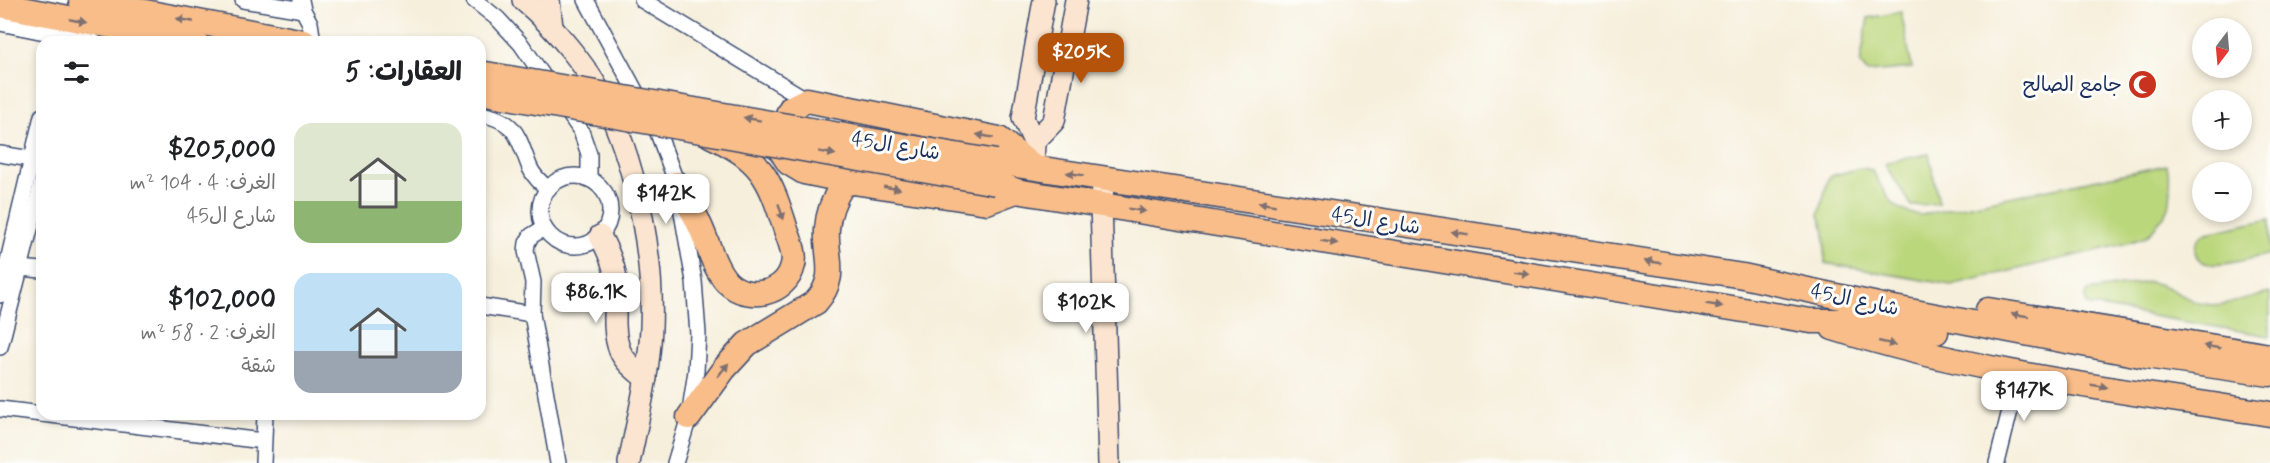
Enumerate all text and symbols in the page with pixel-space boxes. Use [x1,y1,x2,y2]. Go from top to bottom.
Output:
one-way arrow [175,15,194,24]
one-way arrow [69,17,88,26]
north arrow [2192,18,2252,78]
map controls [2192,18,2252,222]
pin: $205K [1039,33,1123,84]
text: $205K [1052,39,1110,66]
icon: filters [60,56,93,89]
text: العقارات: 5 [345,56,462,90]
mosque icon: جامع الصالح [2127,68,2159,100]
place label: جامع الصالح [2023,72,2122,99]
button: + [2192,90,2252,150]
one-way arrow [743,114,762,123]
street label: شارع ال45 [849,125,942,168]
one-way arrow [975,131,994,140]
text: $205,000 [168,133,276,167]
icon: home [342,147,414,219]
one-way arrow [818,149,837,158]
button: − [2192,162,2252,222]
one-way arrow [1065,169,1084,178]
text: الغرف: 4 · 104 m² [130,170,276,197]
pin: $142K [624,174,708,225]
text: $142K [637,180,695,207]
one-way arrow [882,183,901,192]
one-way arrow [1258,199,1277,208]
street label: شارع ال45 [1330,201,1422,242]
text: شارع ال45 [187,203,276,230]
one-way arrow [777,203,786,221]
one-way arrow [1127,206,1146,215]
one-way arrow [1451,228,1470,237]
one-way arrow [1320,237,1339,246]
one-way arrow [1643,257,1662,266]
one-way arrow [1512,269,1531,278]
pin: $86.1K [547,273,645,324]
street label: شارع ال45 [1808,278,1901,323]
text: $86.1K [565,279,627,306]
text: $102,000 [168,283,276,317]
pin: $102K [1044,283,1128,334]
text: $102K [1057,289,1115,316]
icon: home [342,297,414,369]
one-way arrow [1704,301,1723,310]
one-way arrow [2010,310,2029,319]
text: الغرف: 2 · 58 m² [141,320,276,347]
one-way arrow [1878,339,1897,349]
one-way arrow [2203,342,2222,351]
text: شقة [241,353,276,380]
one-way arrow [717,362,730,378]
pin: $147K [1982,371,2066,422]
text: $147K [1995,377,2053,404]
one-way arrow [2090,382,2109,391]

